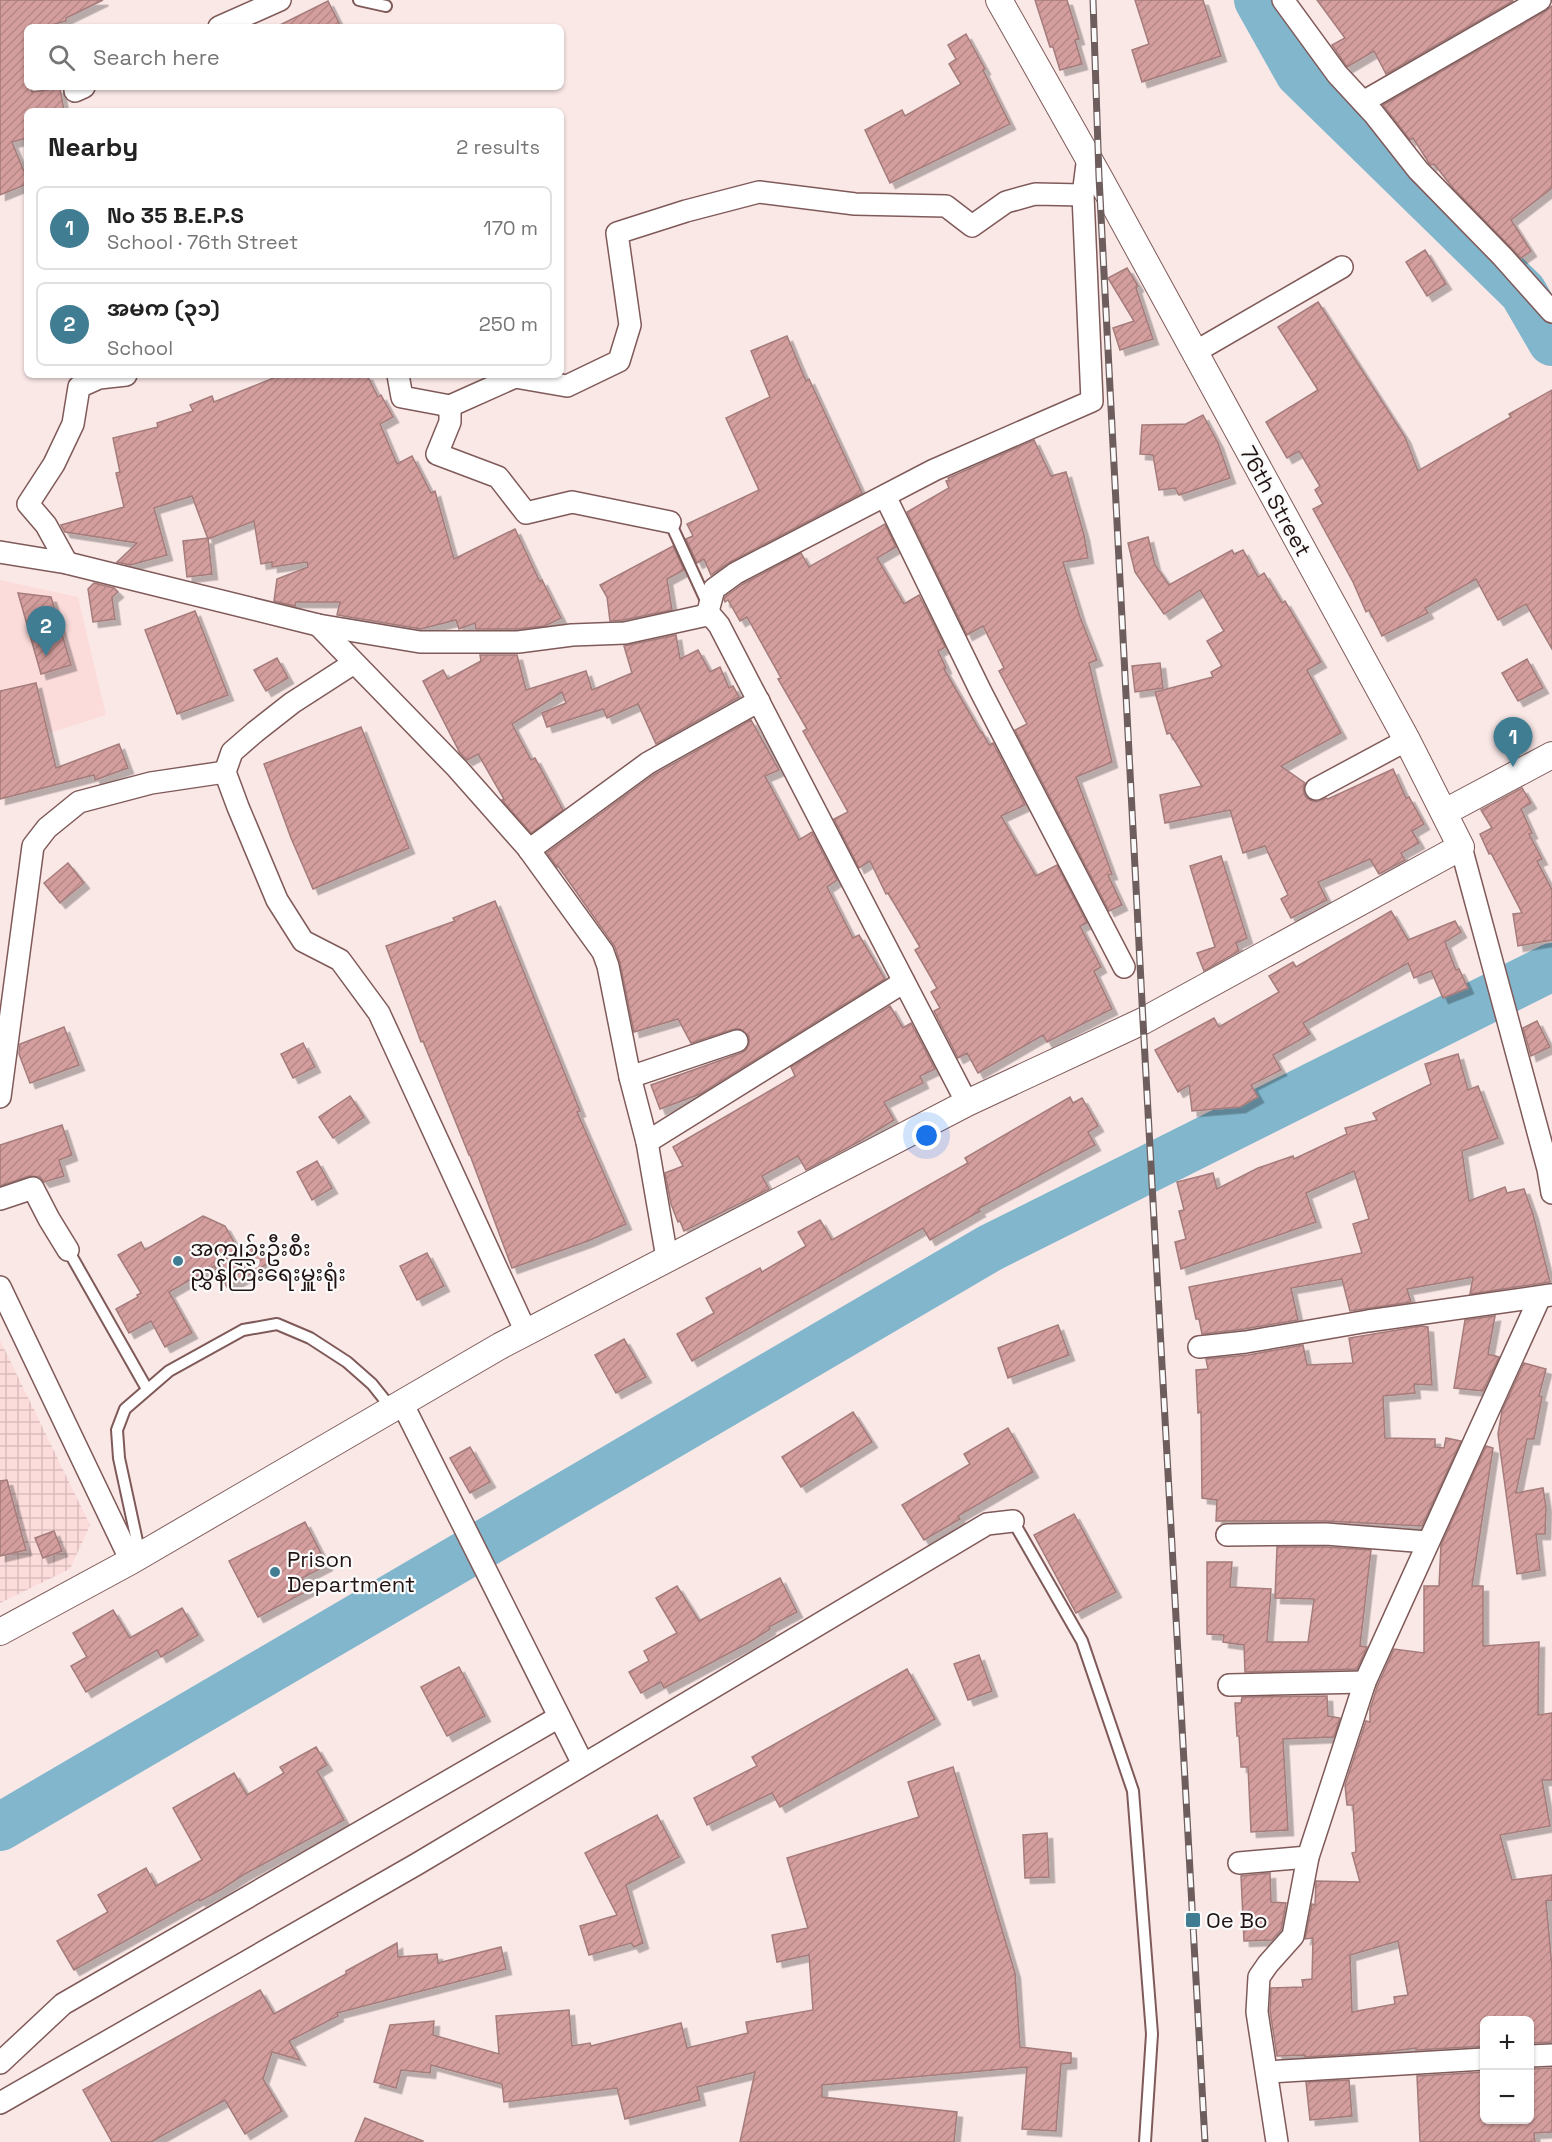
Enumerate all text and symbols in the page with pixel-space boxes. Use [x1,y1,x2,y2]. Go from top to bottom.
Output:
search box [24,24,564,90]
icon: search [45,41,78,74]
text: Search here [93,43,220,71]
text: Nearby [48,130,138,164]
text: 2 results [456,134,540,160]
text: No 35 B.E.P.S [107,201,244,229]
text: 1 [65,215,74,241]
text: 170 m [483,215,538,241]
text: School · 76th Street [107,229,298,255]
text: အမက (၃၁) [107,294,220,322]
text: 2 [64,311,75,337]
text: 250 m [479,311,538,337]
text: School [107,335,173,361]
street label: 76th Street [1234,441,1318,561]
pin: 2 [26,606,66,656]
pin: 1 [1494,718,1532,767]
your location [912,1121,941,1150]
place label: အကျဉ်းဦးစီး ညွှန်ကြးရေးမှူးရုံး [190,1233,346,1291]
marker: အကျဉ်းဦးစီး ညွှန်ကြးရေးမှူးရုံး [171,1254,185,1268]
place label: Prison Department [287,1545,415,1598]
marker: Prison Department [268,1565,282,1579]
place label: Oe Bo [1206,1906,1268,1934]
marker: Oe Bo [1184,1911,1202,1929]
map controls [1480,2016,1534,2124]
button: + [1480,2016,1534,2070]
button: − [1480,2070,1534,2124]

